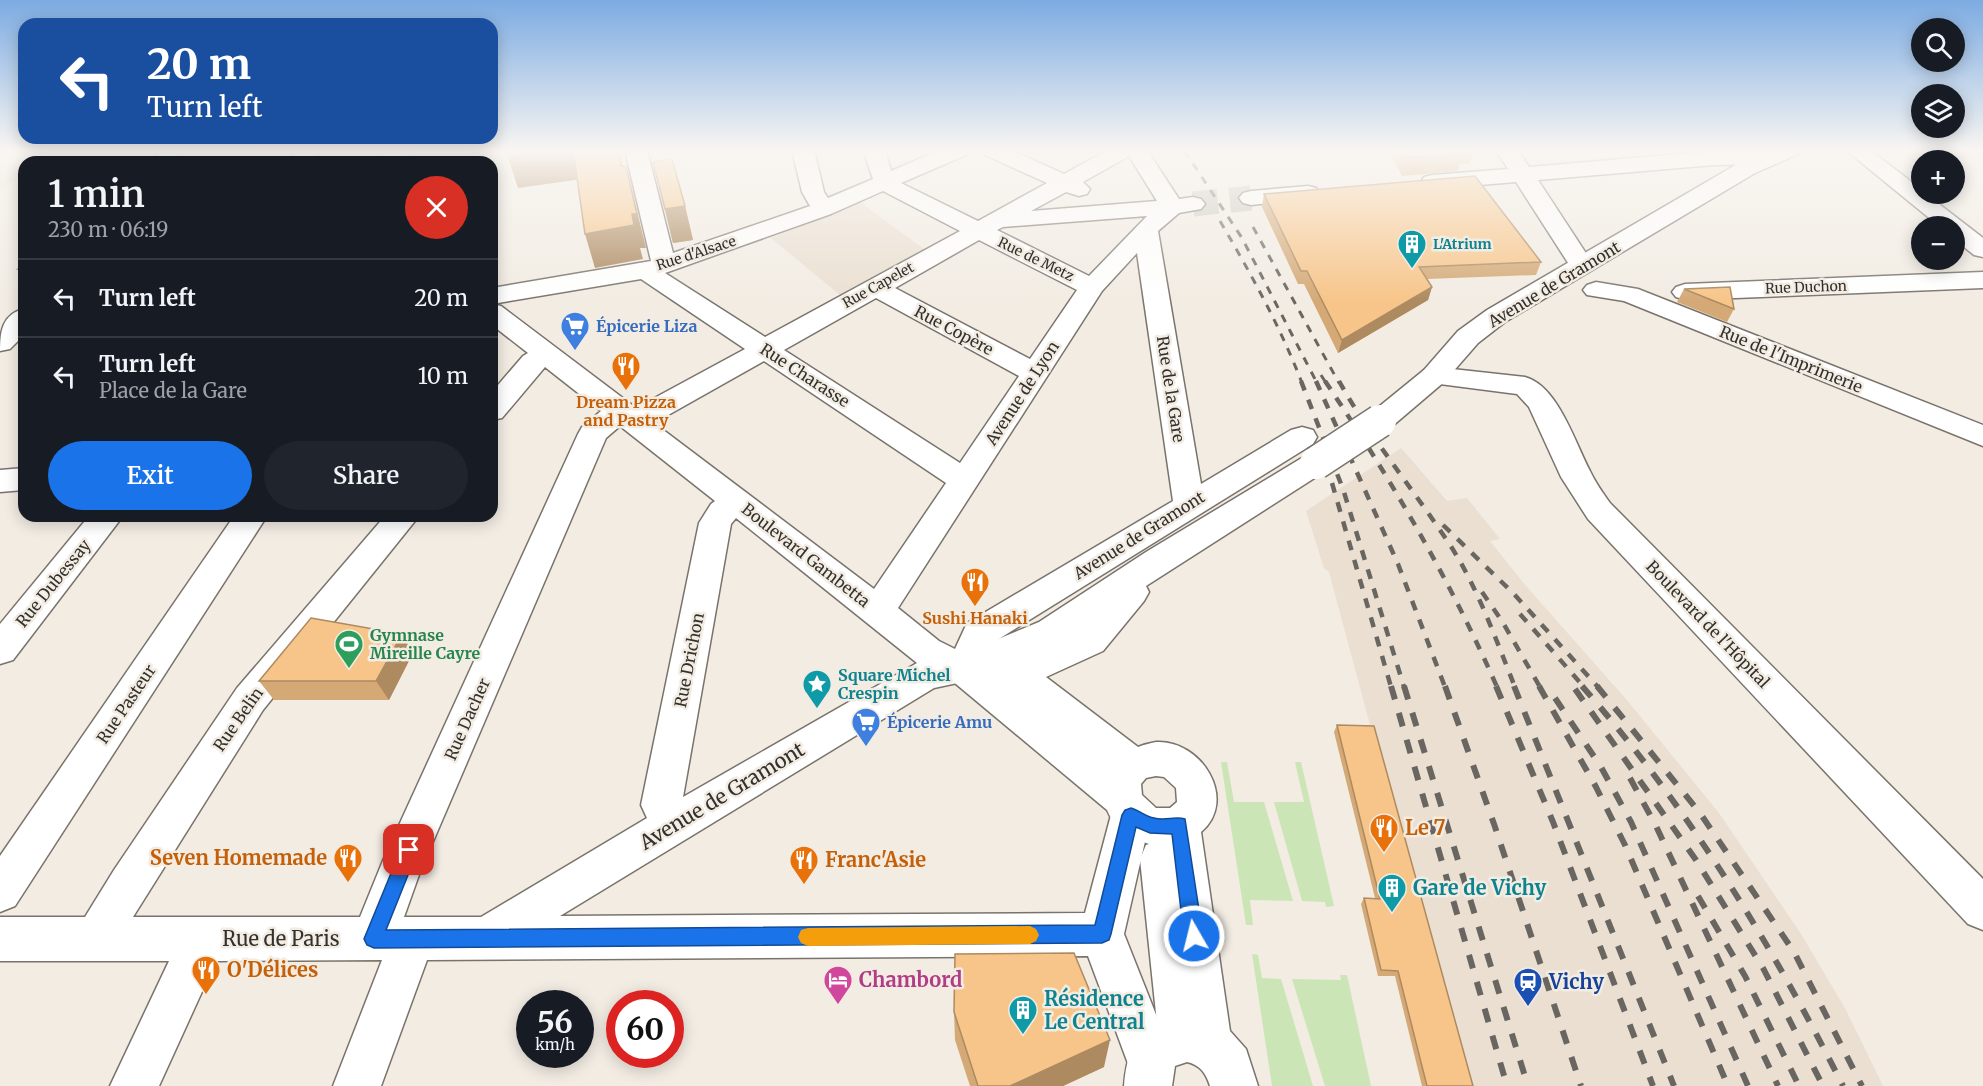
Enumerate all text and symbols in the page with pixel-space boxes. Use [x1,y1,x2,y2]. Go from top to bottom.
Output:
map controls [1911,18,1965,270]
button: search [1911,18,1965,72]
text: 20 m [147,38,251,90]
icon: left [48,42,126,120]
button: layers [1911,84,1965,138]
text: Turn left [147,90,262,124]
button: + [1911,150,1965,204]
text: 1 min [48,172,145,217]
button: close [405,176,468,239]
button: − [1911,216,1965,270]
text: 230 m · 06:19 [48,217,168,242]
building icon: L'Atrium [1396,228,1428,270]
street label: Rue d'Alsace [654,232,738,274]
street label: Rue de Metz [995,233,1077,285]
place label: L'Atrium [1433,235,1492,253]
street label: Avenue de Gramont [1483,236,1624,332]
street label: Rue Capelet [839,258,917,312]
street label: Rue Duchon [1765,277,1847,297]
icon: left [48,282,81,315]
text: Turn left [99,284,196,312]
text: 20 m [414,284,468,312]
street label: Rue Copère [911,301,997,359]
supermarket icon: Épicerie Liza [559,310,591,352]
place label: Épicerie Liza [596,316,697,336]
street label: Rue de l'Imprimerie [1717,321,1865,397]
street label: Rue de la Gare [1153,334,1189,444]
street label: Avenue de Lyon [980,337,1063,450]
street label: Rue Charasse [757,339,853,411]
text: Turn left [99,350,196,378]
restaurant icon: Dream Pizza and Pastry [610,350,642,392]
icon: left [48,360,81,393]
text: 10 m [418,362,468,390]
text: Place de la Gare [99,378,247,403]
place label: Dream Pizza and Pastry [576,392,676,430]
button: Exit [48,441,252,510]
button: Share [264,441,468,510]
street label: Avenue de Gramont [1069,486,1209,584]
street label: Boulevard Gambetta [738,499,874,611]
street label: Rue Dubessay [12,535,95,631]
street label: Boulevard de l'Hôpital [1642,556,1774,692]
restaurant icon: Sushi Hanaki [959,566,991,608]
place label: Sushi Hanaki [922,608,1028,628]
street label: Rue Drichon [670,611,708,709]
place label: Gymnase Mireille Cayre [370,625,481,663]
sports icon: Gymnase Mireille Cayre [333,628,365,670]
street label: Rue Pasteur [92,661,160,747]
place label: Square Michel Crespin [838,665,951,703]
place icon: Square Michel Crespin [801,668,833,710]
street label: Rue Dacher [440,675,494,763]
street label: Rue Belin [209,683,267,755]
supermarket icon: Épicerie Amu [850,706,882,748]
place label: Épicerie Amu [887,712,992,732]
street label: Avenue de Gramont [634,736,809,855]
restaurant icon: Le 7 [1368,812,1400,854]
place label: Le 7 [1405,815,1446,840]
pin [383,824,434,875]
icon: arrive [392,833,425,866]
restaurant icon: Seven Homemade [332,842,364,884]
restaurant icon: Franc'Asie [788,844,820,886]
place label: Seven Homemade [150,845,327,870]
place label: Franc'Asie [825,847,926,872]
building icon: Gare de Vichy [1376,872,1408,914]
place label: Gare de Vichy [1413,875,1546,900]
position arrow [1162,904,1226,968]
street label: Rue de Paris [222,926,340,951]
restaurant icon: O'Délices [190,954,222,996]
place label: O'Délices [227,957,318,982]
hotel icon: Chambord [822,964,854,1006]
station icon: Vichy [1512,966,1544,1008]
place label: Chambord [859,967,962,992]
place label: Vichy [1548,969,1604,994]
place label: Résidence Le Central [1044,986,1145,1034]
speed limit sign: 60 [606,990,684,1068]
building icon: Résidence Le Central [1007,994,1039,1036]
text: 56 [537,1003,573,1041]
text: km/h [535,1035,575,1054]

